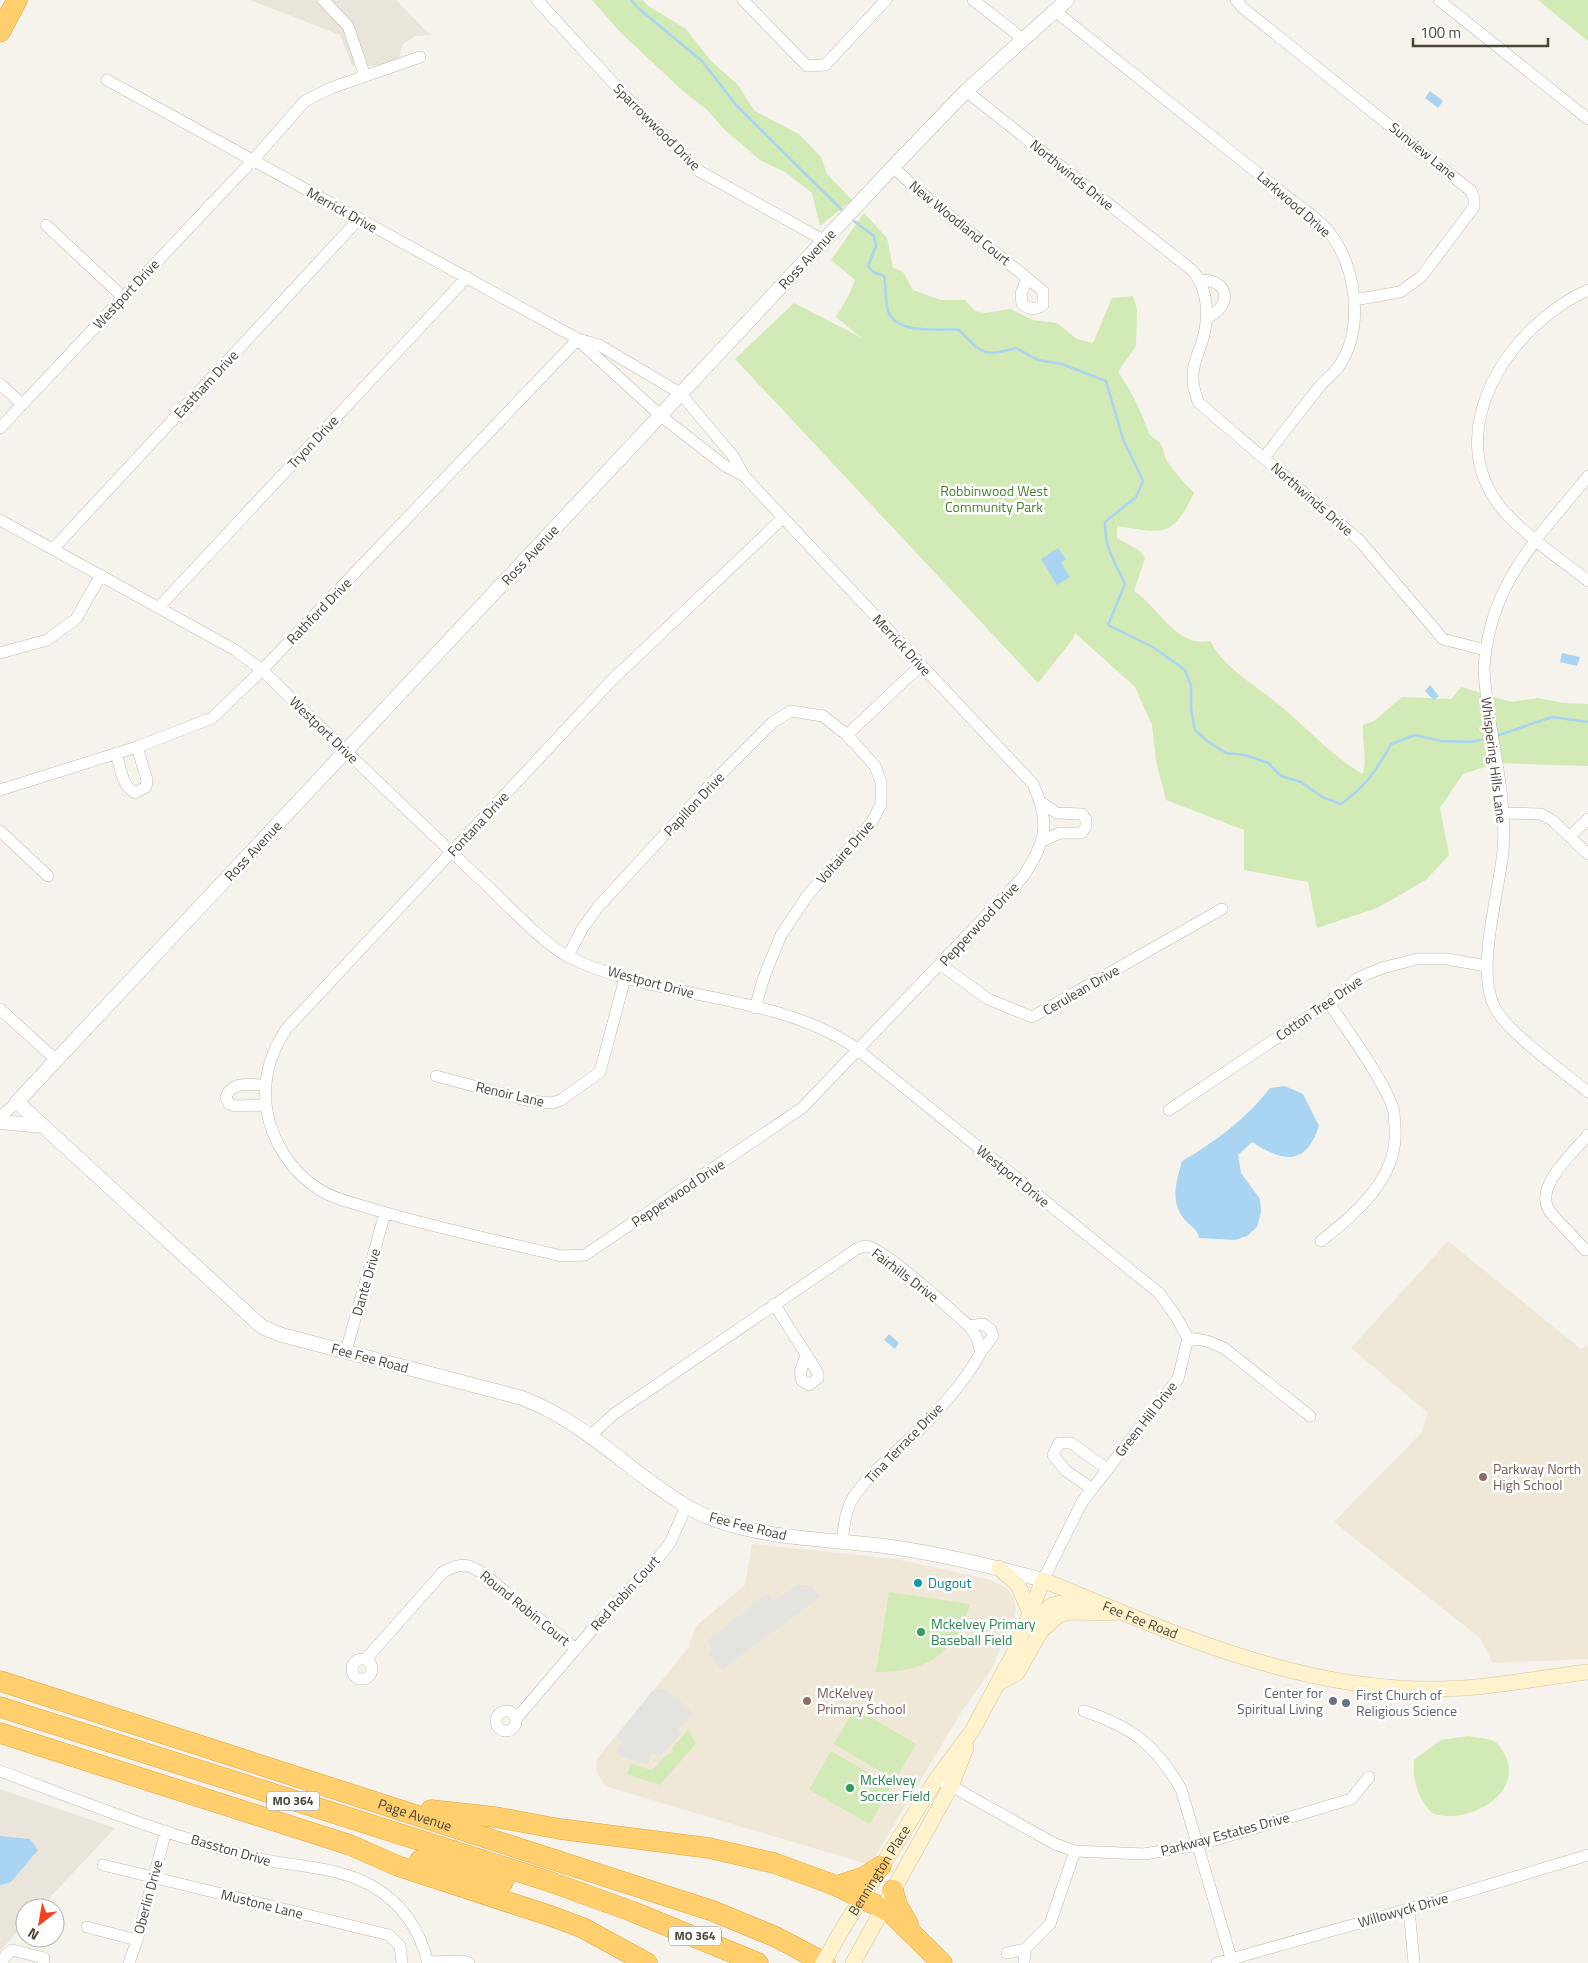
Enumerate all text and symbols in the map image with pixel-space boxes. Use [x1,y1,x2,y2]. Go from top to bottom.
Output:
scale bar [1413,15,1548,47]
text: 100 m [1420,21,1461,44]
street label: Sparrowwood Drive [609,78,706,175]
street label: Sunview Lane [1385,117,1462,184]
street label: Northwinds Drive [1026,134,1119,215]
street label: Larkwood Drive [1253,166,1336,242]
street label: New Woodland Court [905,175,1015,270]
street label: Merrick Drive [303,181,381,238]
street label: Ross Avenue [773,224,840,294]
street label: Westport Drive [88,254,164,333]
street label: Eastham Drive [169,345,243,422]
street label: Tryon Drive [282,410,343,473]
street label: Northwinds Drive [1267,457,1358,540]
park label: Robbinwood West Community Park [940,480,1048,517]
street label: Ross Avenue [496,520,563,590]
street label: Rathford Drive [281,573,356,649]
street label: Merrick Drive [868,609,937,680]
street label: Westport Drive [285,691,364,768]
street label: Whispering Hills Lane [1476,696,1513,824]
street label: Papillon Drive [658,767,729,840]
street label: Fontana Drive [442,786,513,861]
street label: Voltaire Drive [811,815,878,888]
street label: Ross Avenue [219,816,286,886]
street label: Pepperwood Drive [934,877,1023,970]
street label: Cerulean Drive [1039,959,1123,1020]
street label: Westport Drive [606,960,697,1003]
street label: Cotton Tree Drive [1271,970,1366,1045]
street label: Renoir Lane [474,1075,546,1112]
street label: Westport Drive [972,1139,1054,1212]
street label: Pepperwood Drive [627,1154,729,1232]
street label: Fairhills Drive [867,1242,943,1307]
street label: Dante Drive [346,1246,385,1318]
street label: Fee Fee Road [329,1337,411,1378]
street label: Green Hill Drive [1109,1376,1182,1461]
street label: Tina Terrace Drive [860,1398,948,1488]
place label: Parkway North High School [1493,1458,1581,1495]
marker: Parkway North High School [1477,1471,1489,1483]
street label: Fee Fee Road [707,1506,789,1545]
street label: Red Robin Court [585,1550,664,1635]
street label: Round Robin Court [476,1565,575,1651]
place label: Dugout [928,1572,971,1593]
marker: Dugout [912,1577,924,1589]
street label: Fee Fee Road [1100,1595,1181,1644]
place label: Mckelvey Primary Baseball Field [931,1613,1036,1650]
marker: Mckelvey Primary Baseball Field [915,1626,927,1638]
place label: McKelvey Primary School [817,1682,906,1719]
place label: Center for Spiritual Living [1237,1682,1323,1719]
place label: First Church of Religious Science [1356,1684,1457,1721]
marker: McKelvey Primary School [801,1695,813,1707]
marker: Center for Spiritual Living [1327,1695,1339,1707]
marker: First Church of Religious Science [1340,1697,1352,1709]
place label: McKelvey Soccer Field [860,1769,930,1806]
marker: McKelvey Soccer Field [844,1782,856,1794]
road number: MO 364 [267,1792,319,1810]
street label: Page Avenue [375,1793,455,1836]
street label: Parkway Estates Drive [1158,1806,1292,1861]
street label: Bennington Place [842,1821,915,1919]
street label: Basston Drive [189,1828,274,1871]
street label: Oberlin Drive [128,1857,168,1936]
street label: Mustone Lane [219,1883,305,1924]
street label: Willowyck Drive [1355,1887,1450,1932]
north arrow [15,1898,65,1948]
text: N [23,1923,43,1946]
road number: MO 364 [669,1926,721,1945]

